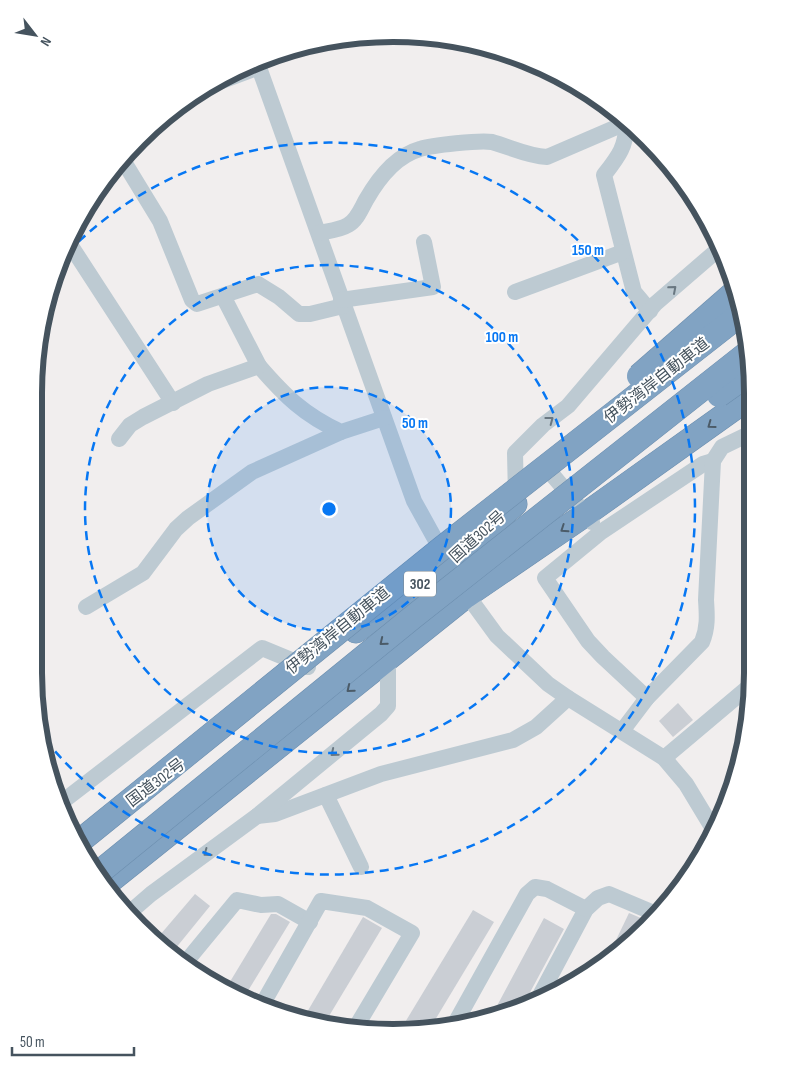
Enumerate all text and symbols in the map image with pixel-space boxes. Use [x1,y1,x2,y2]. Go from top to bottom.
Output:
north arrow [10,10,60,60]
text: N [37,34,55,49]
text: 150 m [572,241,604,260]
one-way arrow [667,285,676,294]
text: 100 m [486,328,518,347]
street label: 伊勢湾岸自動車道 [601,334,713,428]
text: 50 m [402,414,428,433]
one-way arrow [544,417,553,425]
one-way arrow [707,419,717,428]
centre of rings [320,500,338,518]
street label: 国道302号 [446,507,510,567]
one-way arrow [560,523,570,532]
road number: 302 [404,572,436,596]
street label: 伊勢湾岸自動車道 [282,583,394,679]
one-way arrow [379,637,388,646]
one-way arrow [347,684,356,692]
one-way arrow [331,747,340,756]
street label: 国道302号 [123,755,189,811]
one-way arrow [203,847,213,856]
scale bar [12,1024,135,1056]
text: 50 m [20,1033,45,1052]

